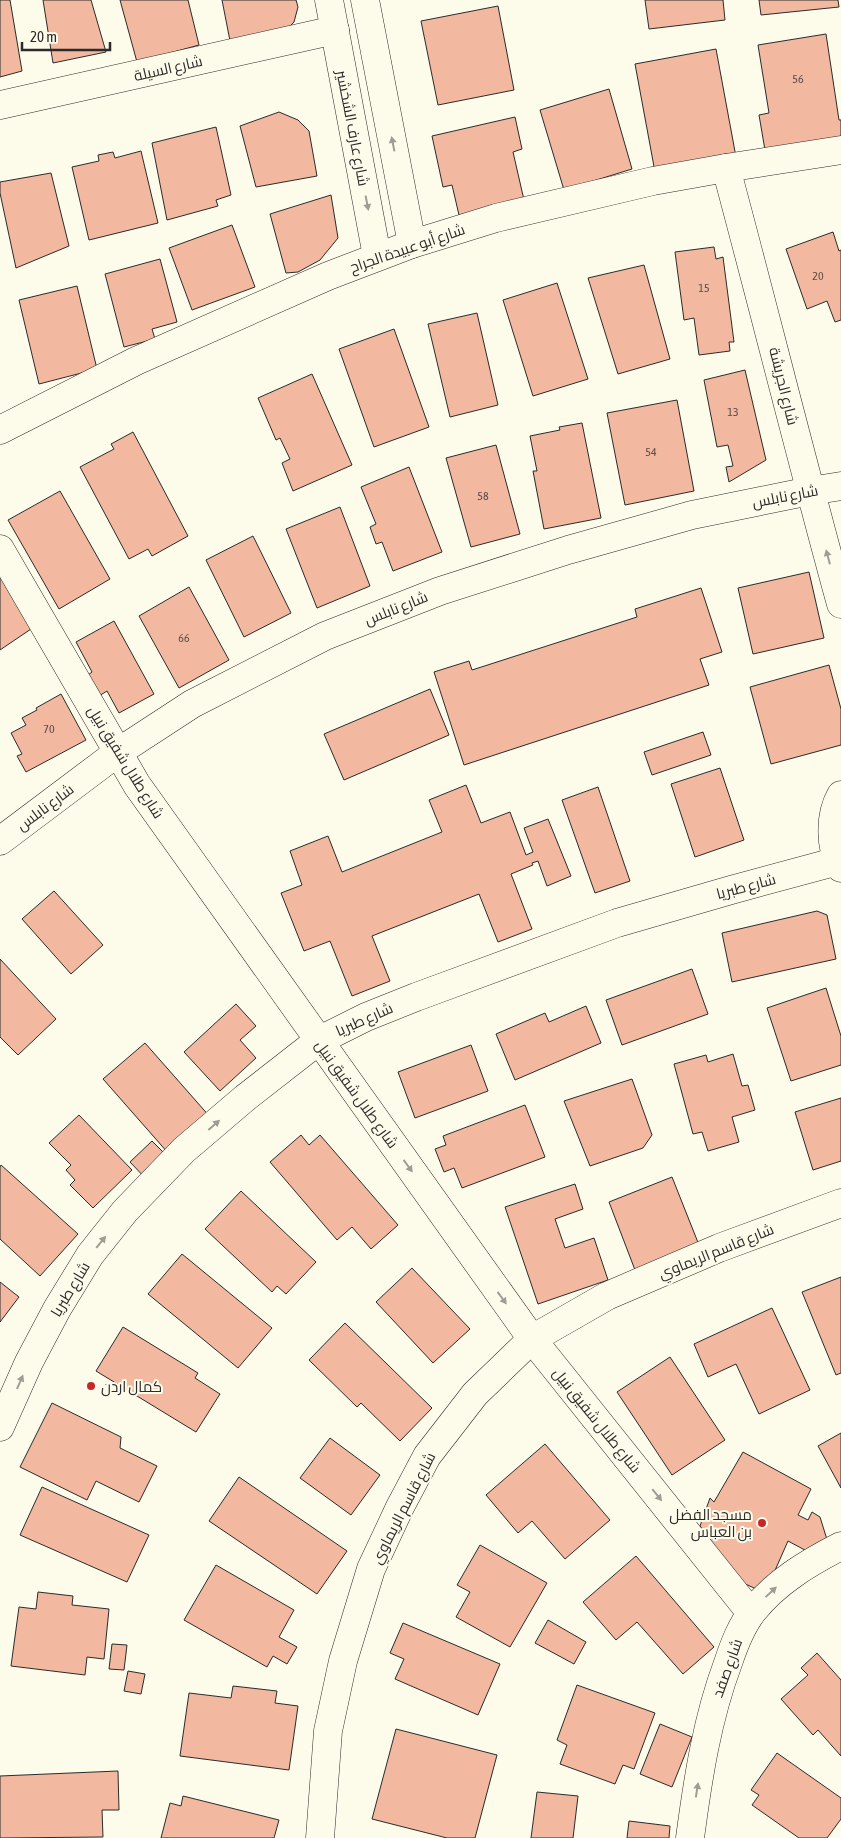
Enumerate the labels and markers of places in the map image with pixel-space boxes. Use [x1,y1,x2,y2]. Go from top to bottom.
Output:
place label: كمال اردن [101,1378,162,1397]
marker: كمال اردن [85,1380,97,1392]
place label: مسجد الفضل بن العباس [669,1506,752,1542]
marker: مسجد الفضل بن العباس [756,1517,768,1529]

